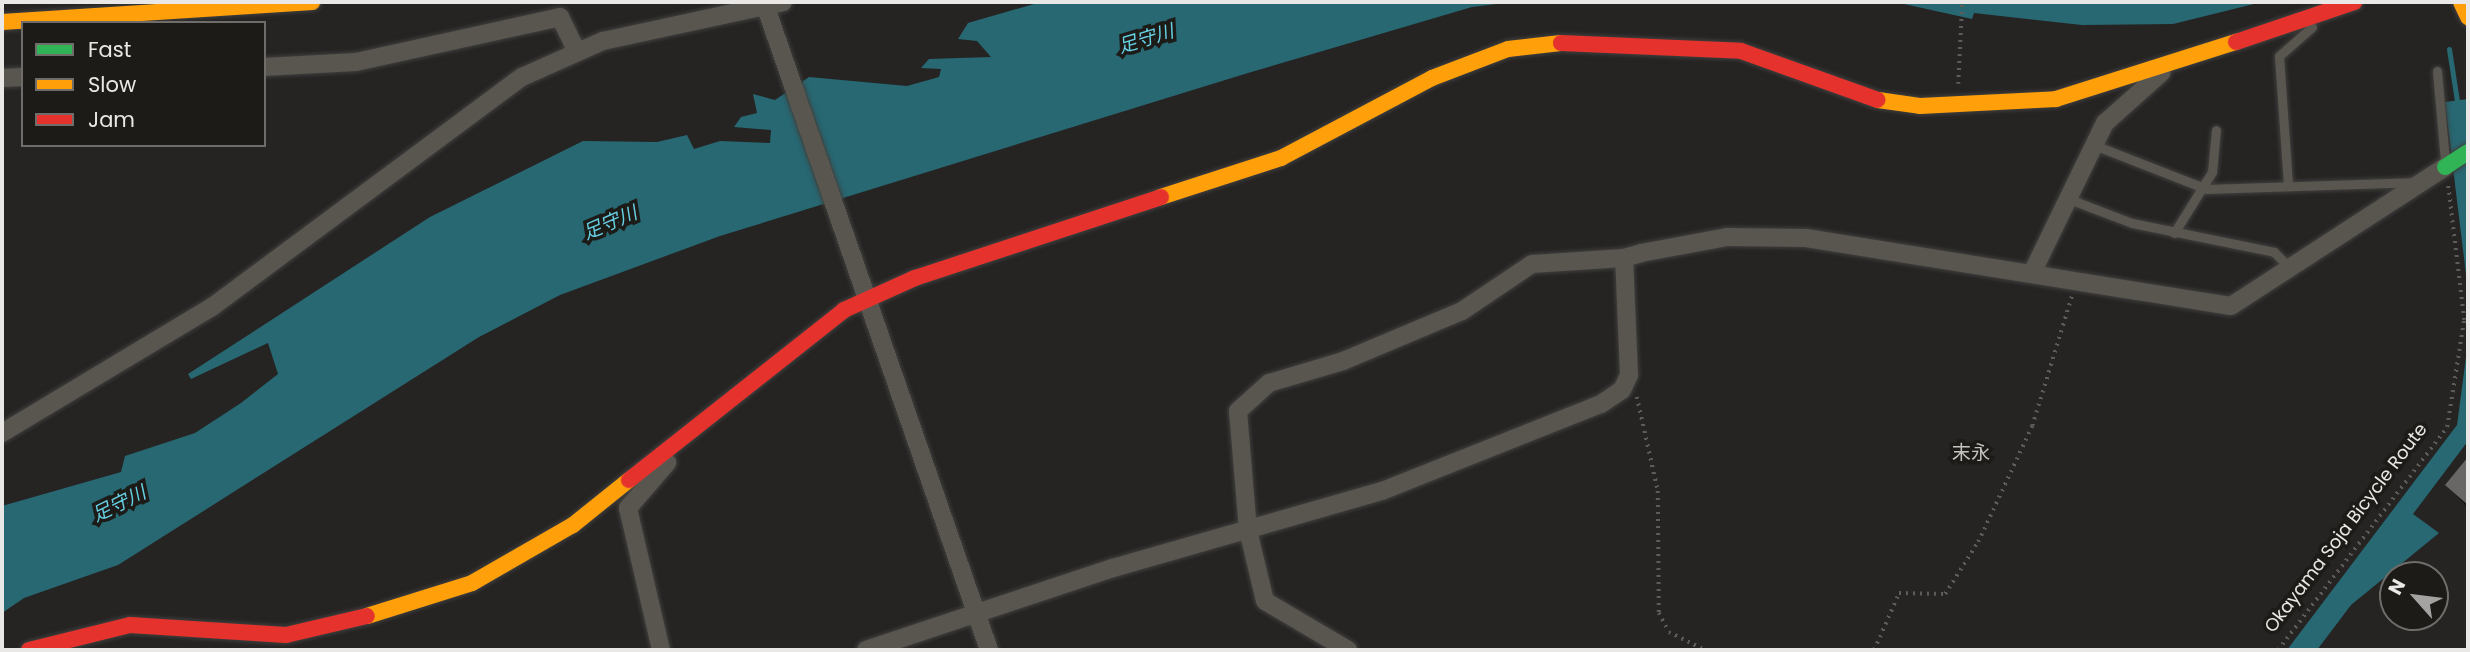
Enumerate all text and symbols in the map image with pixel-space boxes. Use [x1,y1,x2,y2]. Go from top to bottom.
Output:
water label: 足守川 [1115,20,1177,58]
legend [21,21,266,147]
text: Fast [88,35,131,64]
text: Slow [88,70,136,99]
text: Jam [88,105,135,134]
water label: 足守川 [579,201,641,245]
street label: Okayama Soja Bicycle Route [2260,419,2432,637]
district label: 末永 [1952,442,1990,464]
water label: 足守川 [88,481,150,527]
north arrow [2379,561,2449,631]
text: N [2382,574,2412,600]

